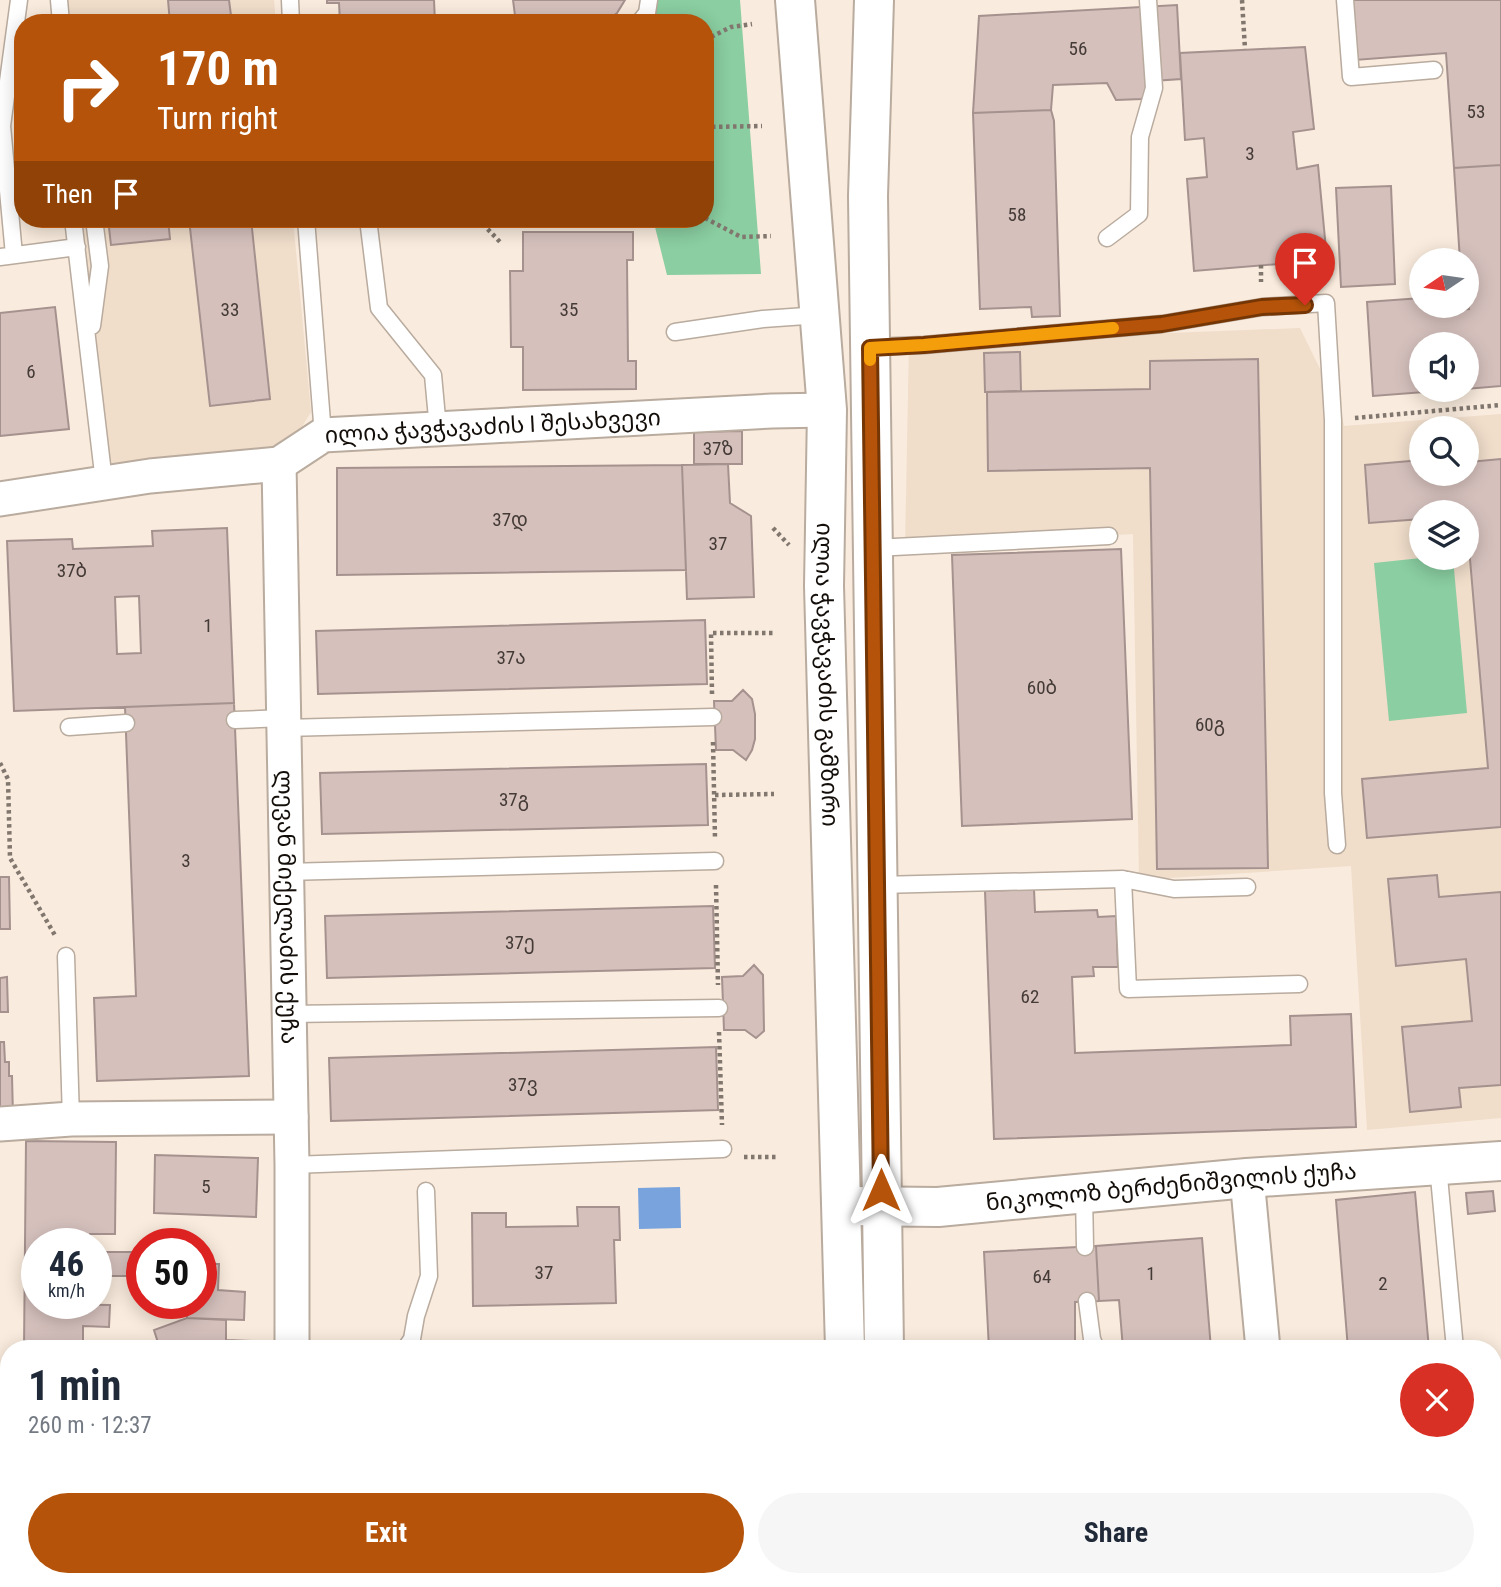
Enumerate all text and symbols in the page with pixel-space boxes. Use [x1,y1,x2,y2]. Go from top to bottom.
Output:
house number: 56 [1069,37,1087,60]
text: 170 m [157,40,279,97]
icon: right [42,42,133,133]
text: Turn right [157,99,278,137]
house number: 53 [1467,100,1485,123]
house number: 3 [1245,142,1255,165]
icon: arrive [107,175,145,213]
text: Then [42,179,93,209]
house number: 58 [1008,203,1026,226]
pin [1275,233,1335,305]
icon: arrive [1286,244,1324,282]
north arrow [1409,248,1479,318]
map controls [1409,248,1479,570]
house number: 33 [221,298,239,321]
house number: 35 [560,298,578,321]
button: sound [1409,332,1479,402]
house number: 6 [26,360,36,383]
street label: ილია ჭავჭავაძის I შესახვევი [324,403,661,448]
button: search [1409,416,1479,486]
house number: 37ზ [703,437,733,460]
button: layers [1409,500,1479,570]
house number: 37დ [492,508,528,532]
street label: ილია ჭავჭავაძის გამზირი [810,523,844,827]
house number: 37 [709,532,727,555]
house number: 37ბ [57,559,87,582]
house number: 1 [203,614,213,637]
house number: 37ა [496,646,526,669]
house number: 60ბ [1027,676,1057,699]
house number: 60გ [1195,713,1225,736]
street label: ლევან მიქელაძის ქუჩა [271,769,303,1045]
house number: 37გ [499,788,529,811]
house number: 3 [181,849,191,872]
house number: 37ე [505,931,535,954]
house number: 62 [1021,985,1039,1008]
house number: 37ვ [508,1073,538,1096]
position arrow [844,1153,918,1227]
street label: ნიკოლოზ ბერძენიშვილის ქუჩა [984,1157,1357,1216]
house number: 5 [201,1175,211,1198]
speed limit sign: 50 [126,1228,217,1319]
text: 46 [49,1244,84,1285]
house number: 37 [535,1261,553,1284]
house number: 1 [1146,1262,1156,1285]
house number: 64 [1033,1265,1051,1288]
house number: 2 [1378,1272,1388,1295]
text: km/h [48,1280,85,1301]
text: 1 min [28,1361,121,1410]
button: close [1400,1363,1474,1437]
text: 260 m · 12:37 [28,1412,152,1439]
button: Exit [28,1493,744,1573]
button: Share [758,1493,1474,1573]

